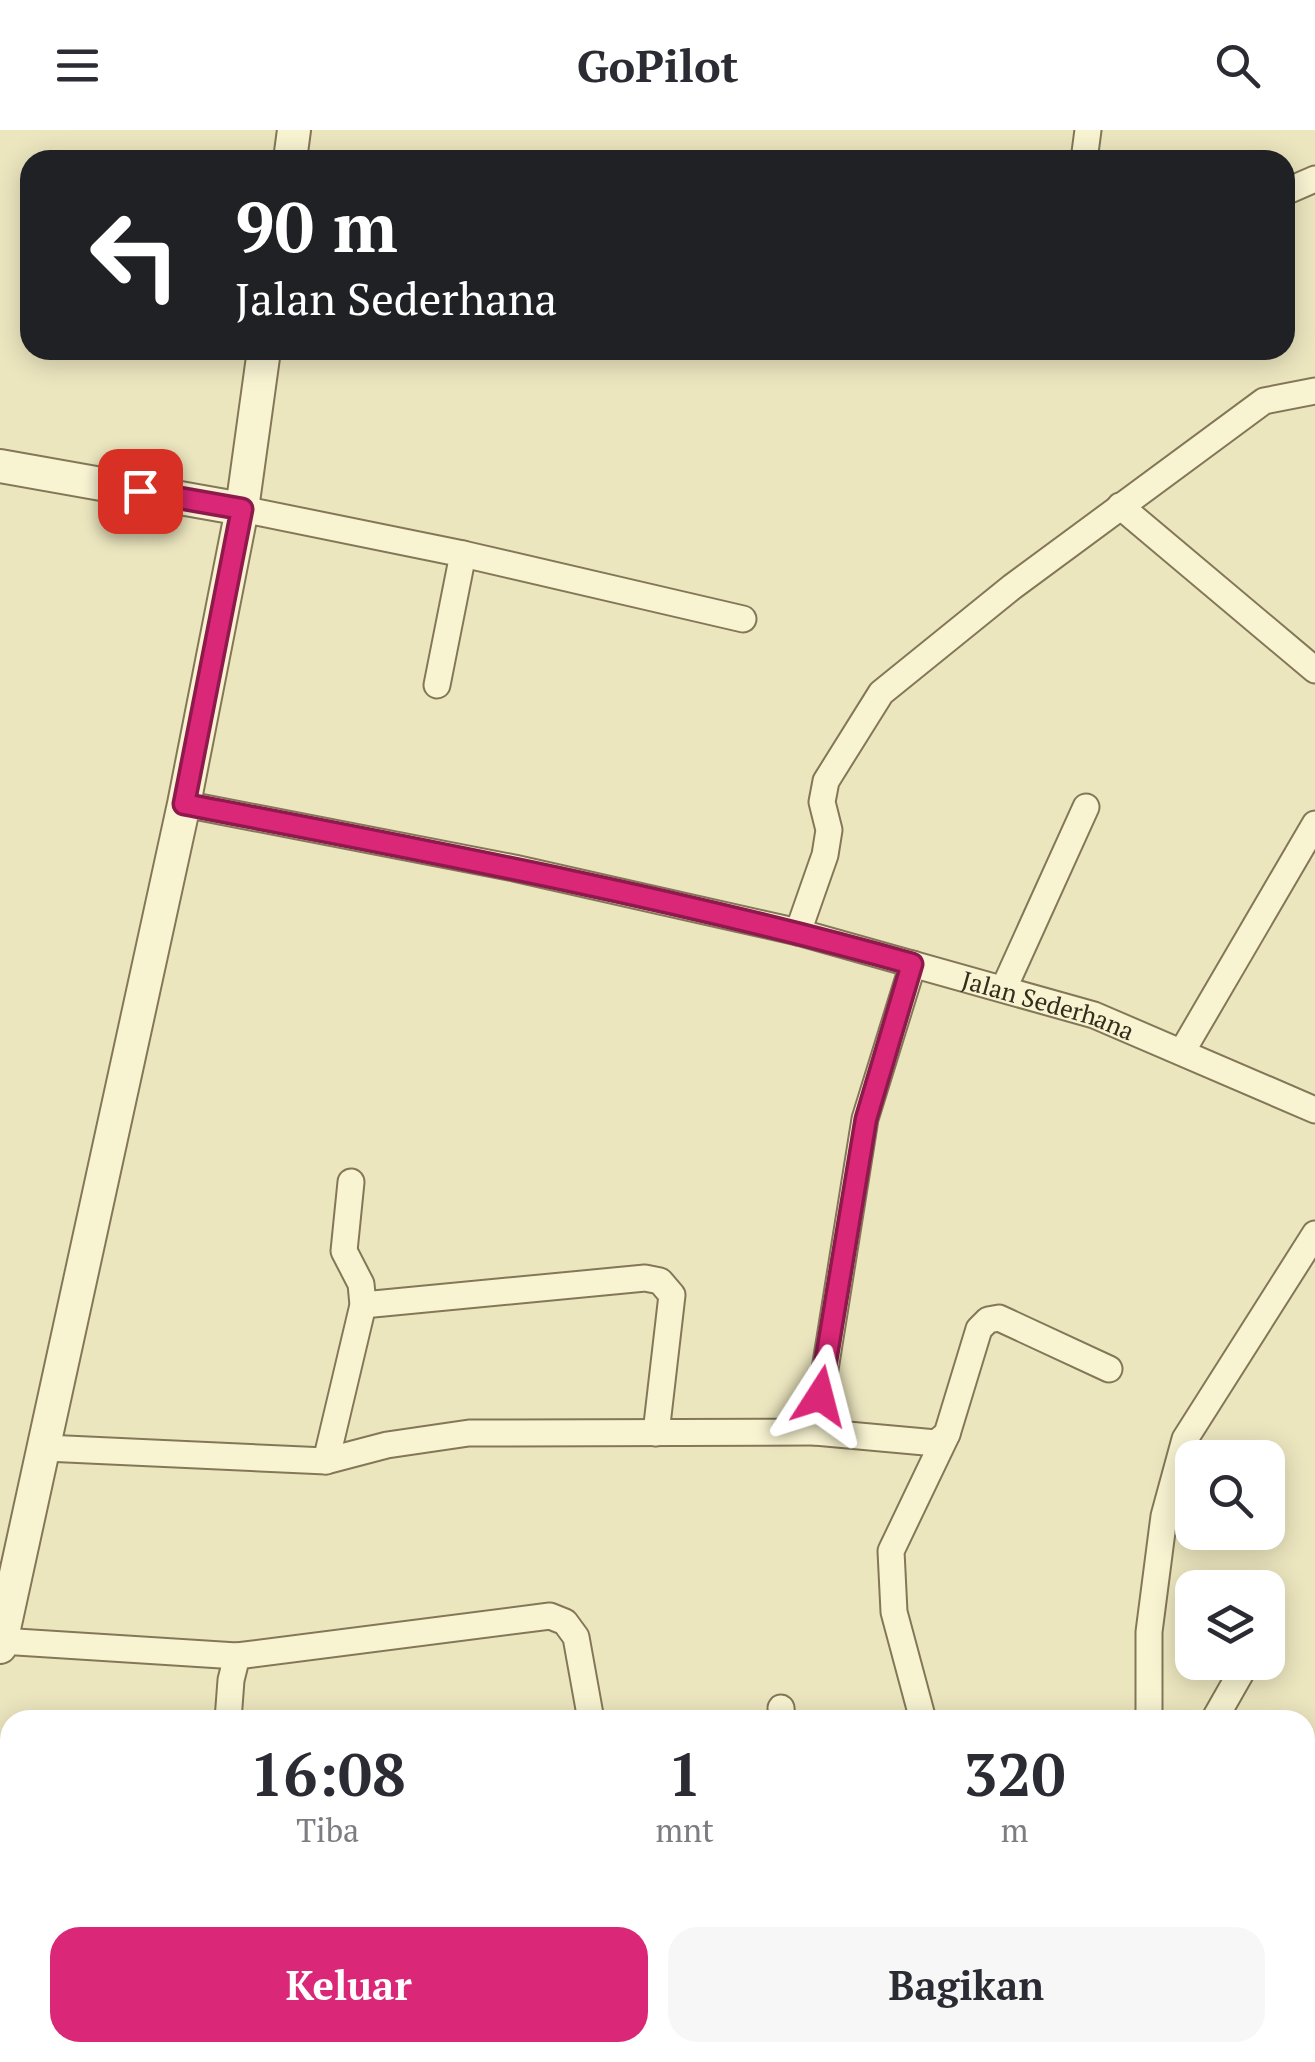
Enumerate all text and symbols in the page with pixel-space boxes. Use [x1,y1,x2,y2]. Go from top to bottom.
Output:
text: GoPilot [577,35,738,95]
icon: menu [50,38,105,93]
icon: search [1210,38,1265,93]
text: 90 m [235,179,398,272]
icon: left [70,190,200,320]
text: Jalan Sederhana [235,268,557,328]
pin [98,449,183,534]
icon: arrive [113,464,168,519]
street label: Jalan Sederhana [958,962,1140,1047]
position arrow [768,1344,872,1448]
map controls [1175,1440,1285,1680]
button: search [1175,1440,1285,1550]
button: layers [1175,1570,1285,1680]
text: 16:08 [250,1734,406,1813]
text: 1 [668,1734,702,1813]
text: 320 [964,1734,1065,1813]
text: Tiba [296,1809,359,1851]
text: mnt [655,1809,714,1851]
text: m [1001,1809,1028,1851]
button: Keluar [50,1927,648,2042]
button: Bagikan [668,1927,1265,2042]

